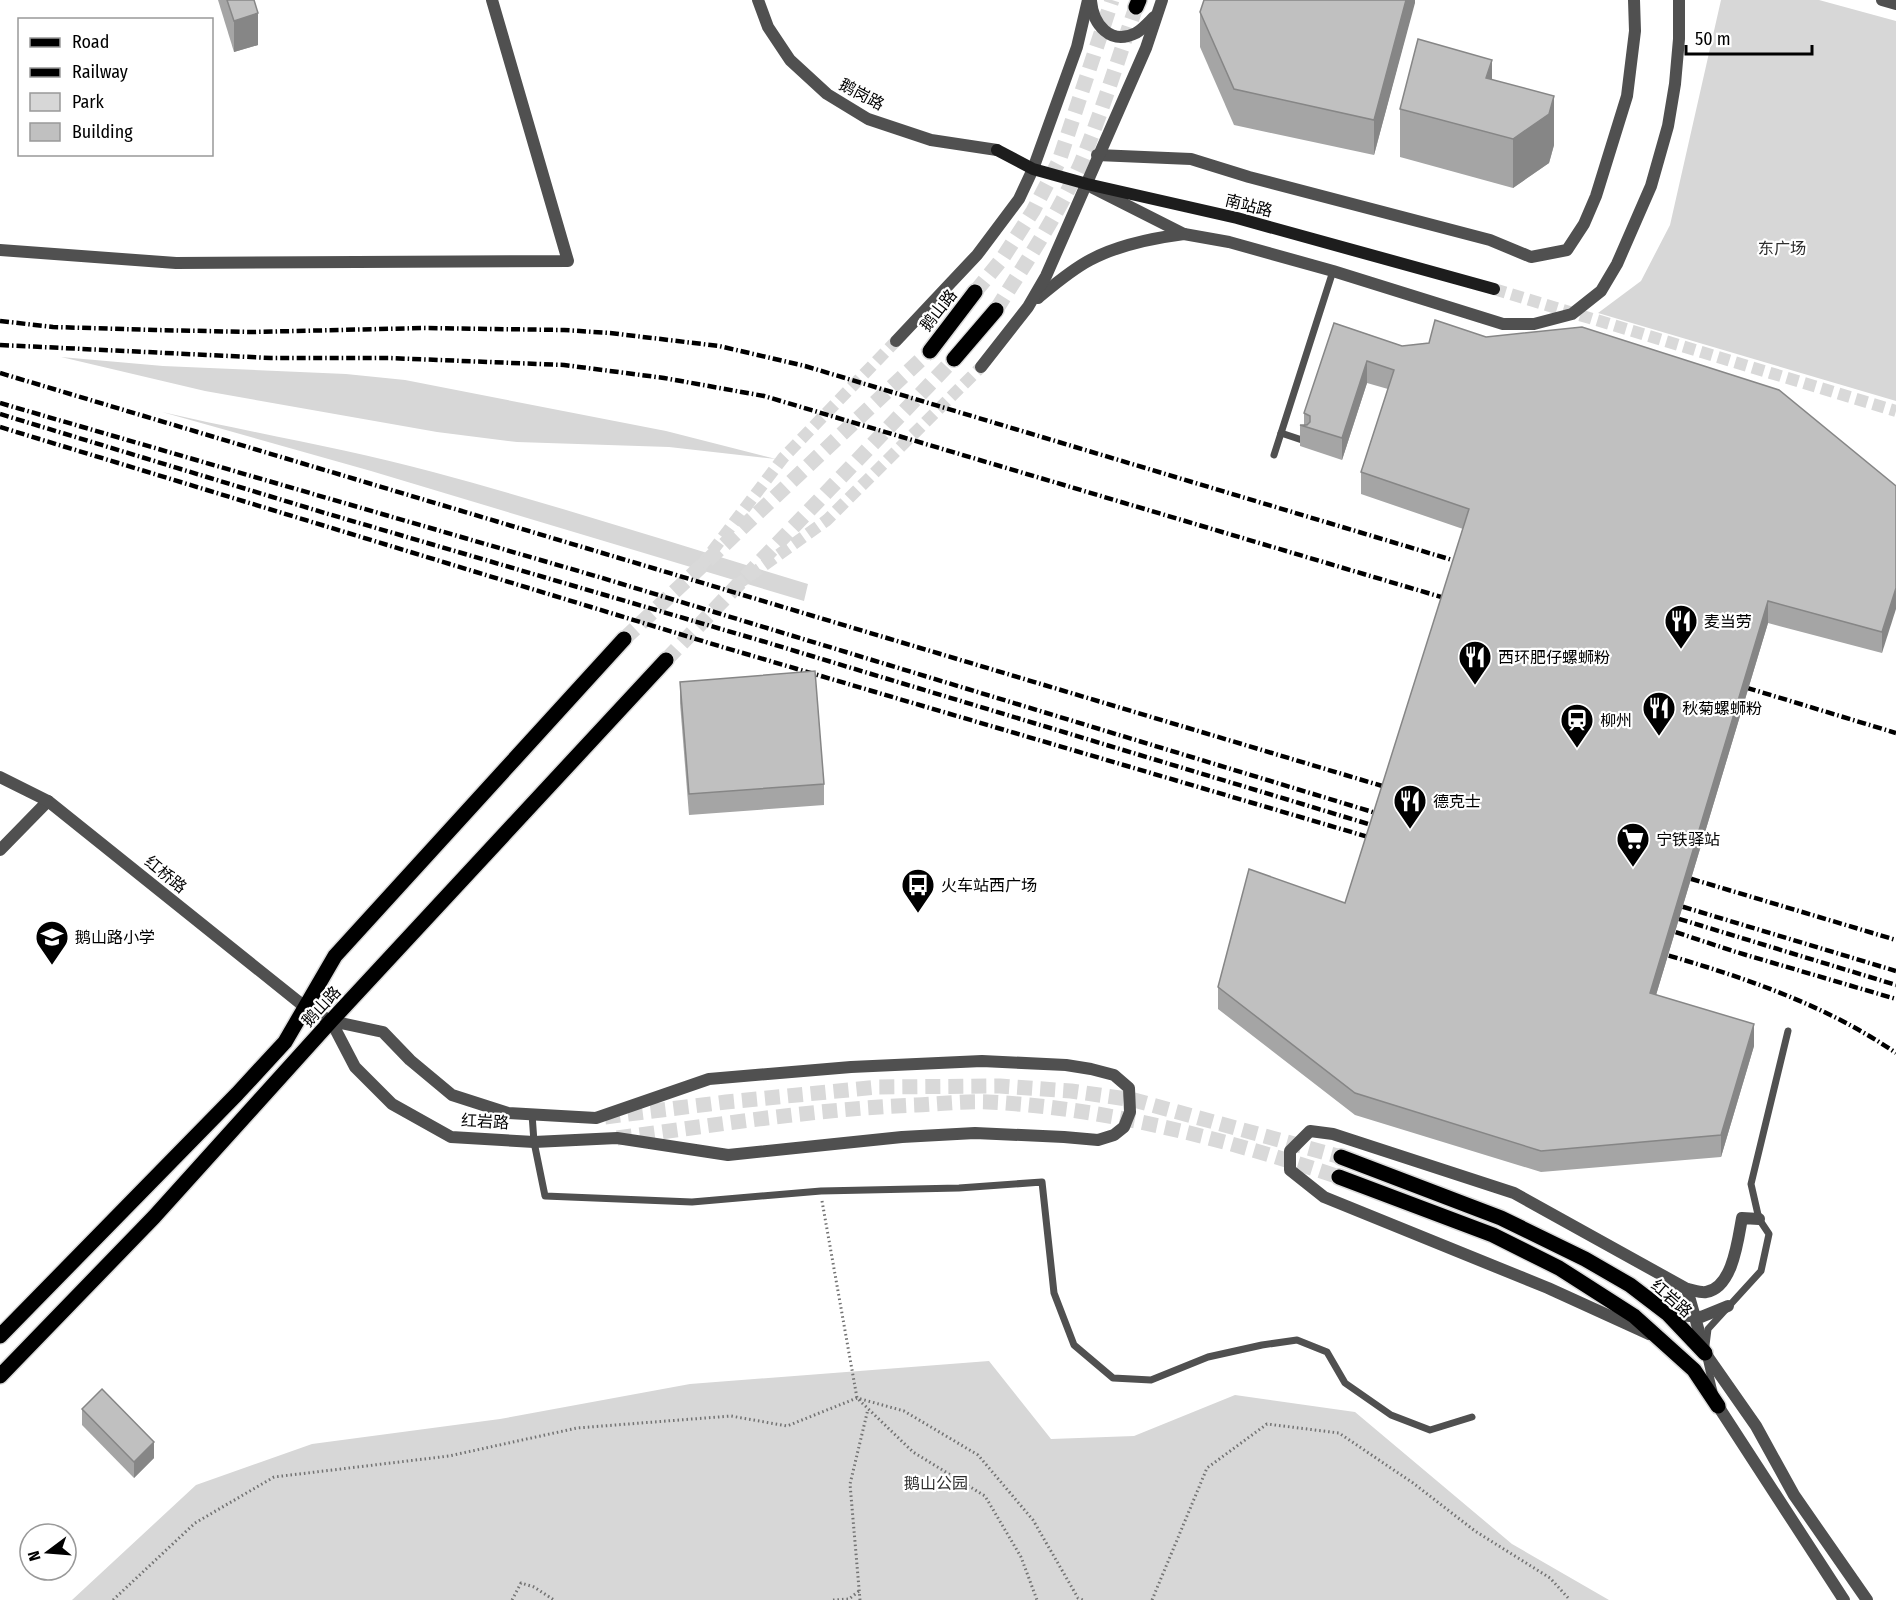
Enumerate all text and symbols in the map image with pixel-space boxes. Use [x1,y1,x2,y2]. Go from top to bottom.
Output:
legend [18,18,213,156]
scale bar [1686,18,1812,56]
text: 50 m [1695,28,1731,50]
text: Road [72,31,109,53]
text: Railway [72,61,128,83]
street label: 鹅岗路 [836,75,887,114]
text: Park [72,91,105,113]
text: Building [72,121,133,143]
street label: 南站路 [1223,190,1274,221]
park label: 东广场 [1758,239,1806,258]
street label: 鹅山路 [916,286,961,335]
restaurant icon: 麦当劳 [1663,603,1699,650]
place label: 麦当劳 [1704,612,1752,631]
restaurant icon: 西环肥仔螺蛳粉 [1457,639,1493,686]
place label: 西环肥仔螺蛳粉 [1498,648,1610,667]
restaurant icon: 秋菊螺蛳粉 [1641,690,1677,737]
place label: 秋菊螺蛳粉 [1682,699,1762,718]
station icon: 柳州 [1559,702,1595,749]
place label: 柳州 [1600,711,1632,730]
restaurant icon: 德克士 [1392,783,1428,830]
place label: 德克士 [1433,792,1481,811]
supermarket icon: 宁铁驿站 [1615,821,1651,868]
place label: 宁铁驿站 [1656,830,1720,849]
street label: 红桥路 [141,852,190,897]
bus stop icon: 火车站西广场 [900,867,936,914]
place label: 火车站西广场 [941,876,1037,895]
school or university icon: 鹅山路小学 [34,919,70,966]
place label: 鹅山路小学 [75,928,155,947]
street label: 鹅山路 [298,982,345,1030]
street label: 红岩路 [461,1111,509,1132]
street label: 红岩路 [1647,1275,1696,1321]
park label: 鹅山公园 [904,1474,968,1493]
north arrow [18,1522,78,1582]
text: N [24,1549,45,1563]

